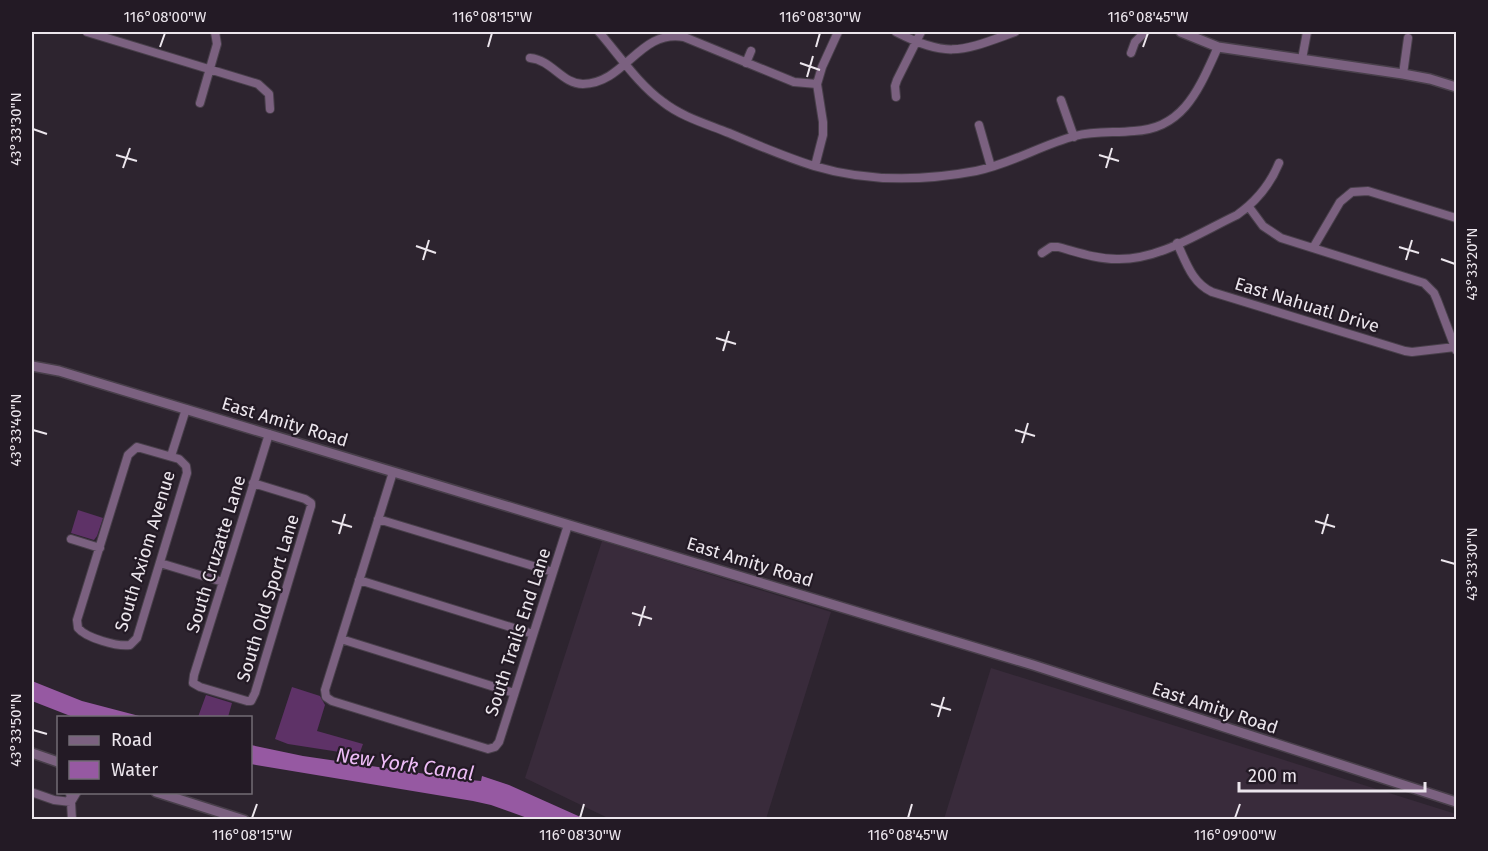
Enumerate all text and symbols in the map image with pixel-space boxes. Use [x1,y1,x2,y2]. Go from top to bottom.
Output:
text: 116°08'00"W [124,8,207,26]
text: 116°08'15"W [452,8,533,26]
text: 116°08'30"W [779,8,862,26]
text: 116°08'45"W [1108,8,1189,26]
text: 43°33'30"N [7,92,25,166]
text: 43°33'20"N [1463,227,1481,301]
street label: East Nahuatl Drive [1232,273,1382,337]
street label: East Amity Road [219,392,351,452]
text: 43°33'40"N [7,393,25,467]
street label: South Axiom Avenue [110,468,180,634]
street label: South Cruzatte Lane [182,473,250,635]
street label: South Old Sport Lane [232,512,304,684]
text: 43°33'30"N [1463,527,1481,601]
street label: East Amity Road [684,532,816,592]
street label: South Trails End Lane [480,545,556,719]
street label: East Amity Road [1149,677,1281,739]
text: 43°33'50"N [7,693,25,767]
legend [57,716,252,794]
text: Road [111,729,153,751]
water label: New York Canal [334,742,476,786]
scale bar [1239,755,1425,793]
text: Water [111,759,158,781]
text: 200 m [1248,765,1297,787]
text: 116°08'15"W [212,826,293,844]
text: 116°08'30"W [539,826,622,844]
text: 116°08'45"W [868,826,949,844]
text: 116°09'00"W [1194,826,1277,844]

